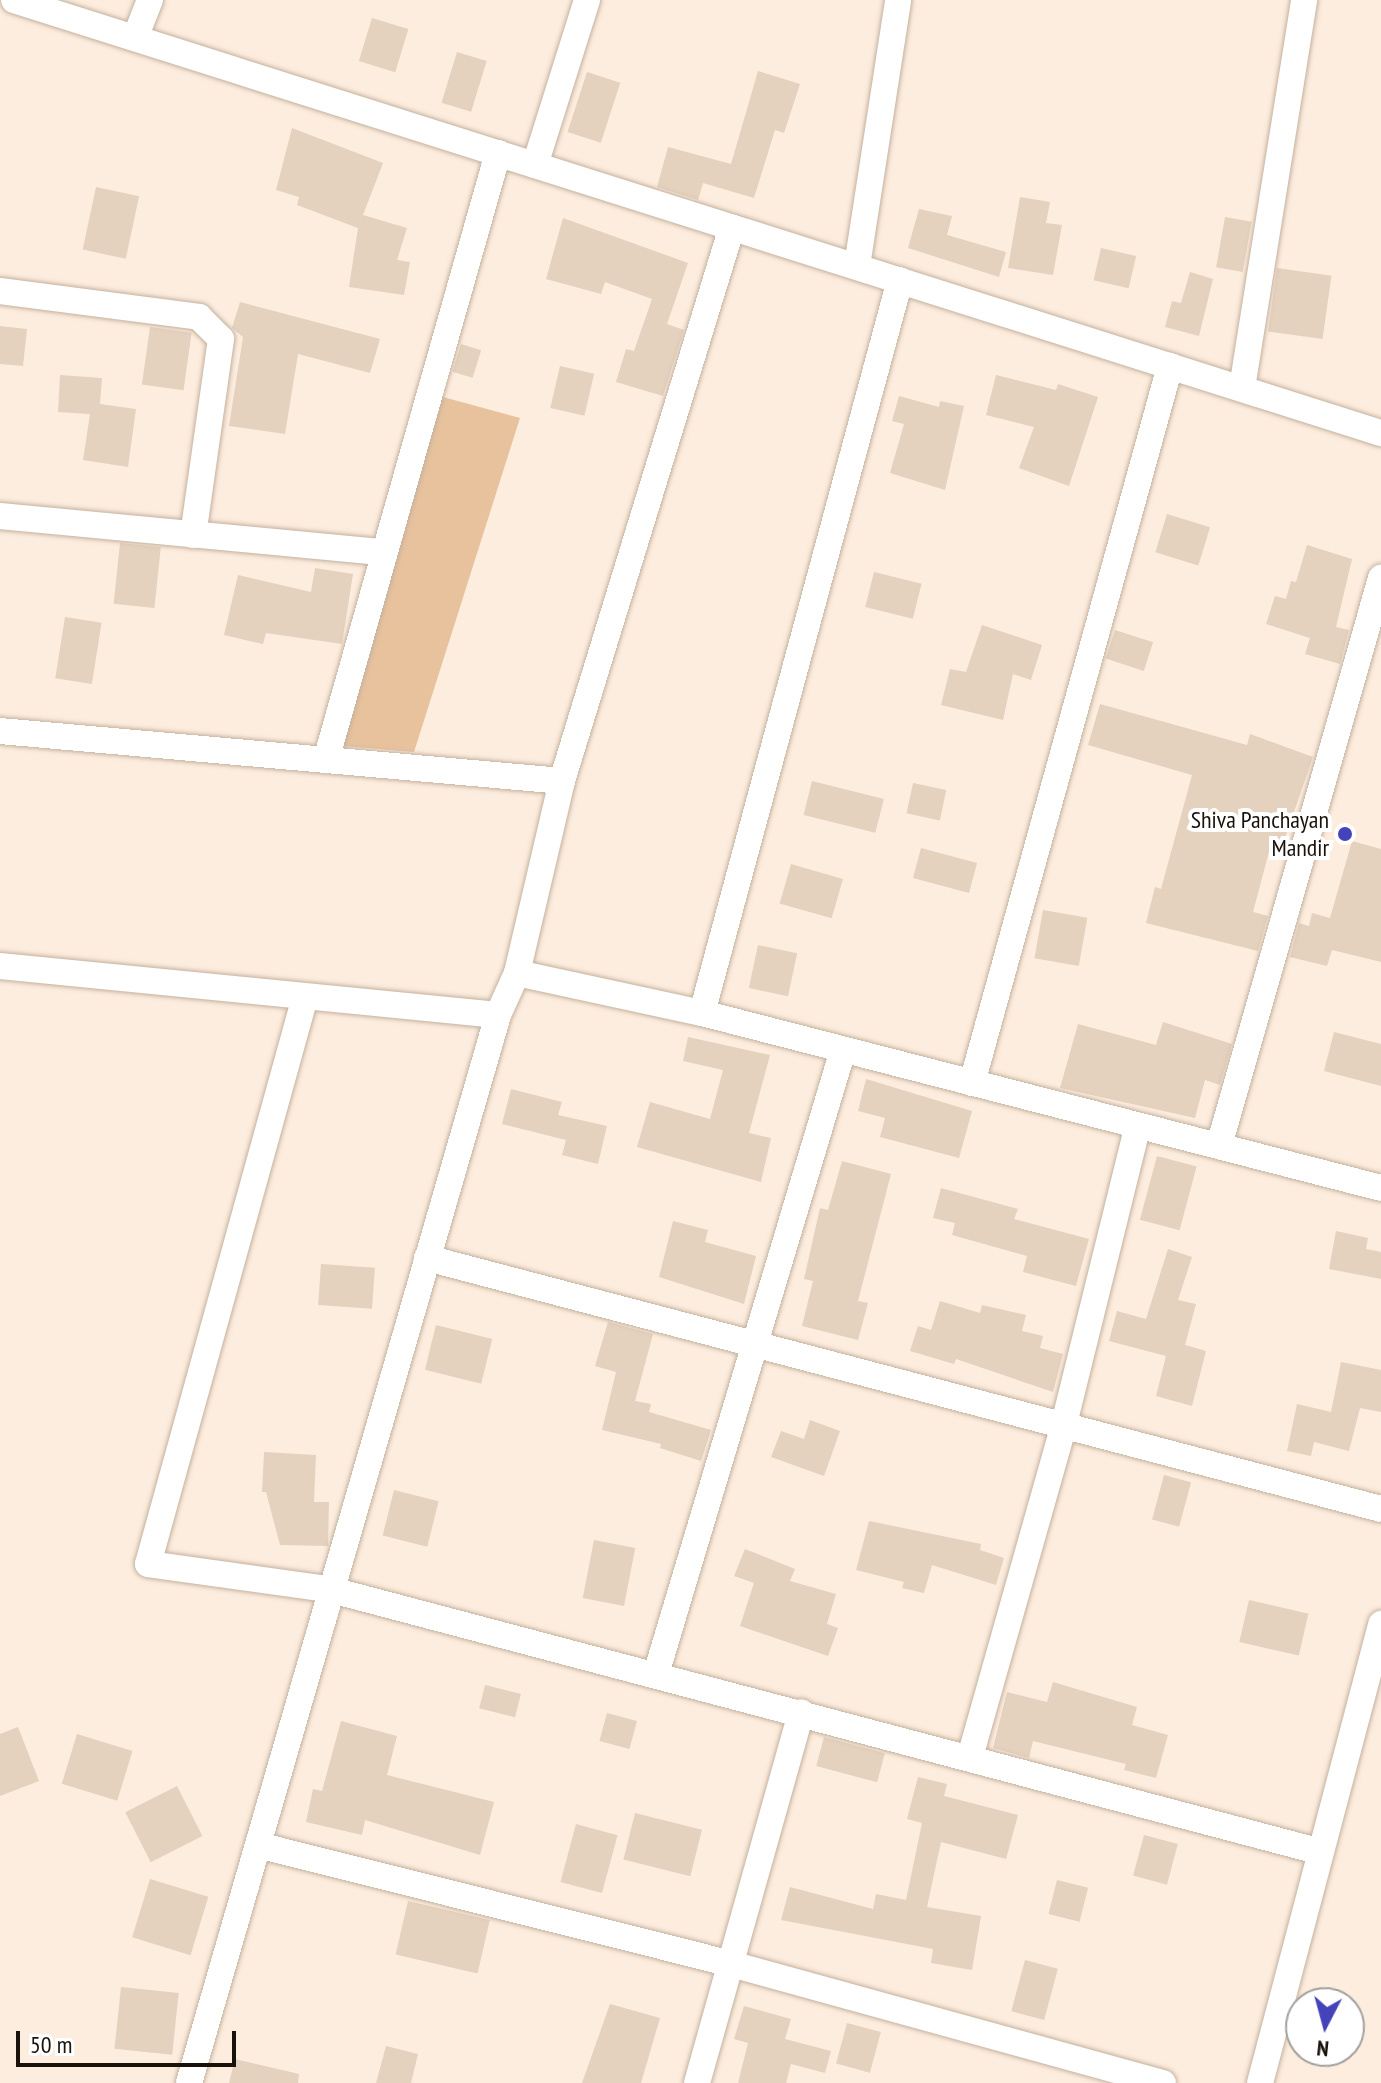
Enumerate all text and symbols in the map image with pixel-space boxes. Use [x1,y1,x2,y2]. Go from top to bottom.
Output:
place label: Shiva Panchayan Mandir [1191,806,1329,862]
marker: Shiva Panchayan Mandir [1336,825,1354,843]
north arrow [1285,1987,1365,2067]
scale bar [20,2015,240,2065]
text: 50 m [30,2029,72,2060]
text: N [1315,2034,1330,2063]

